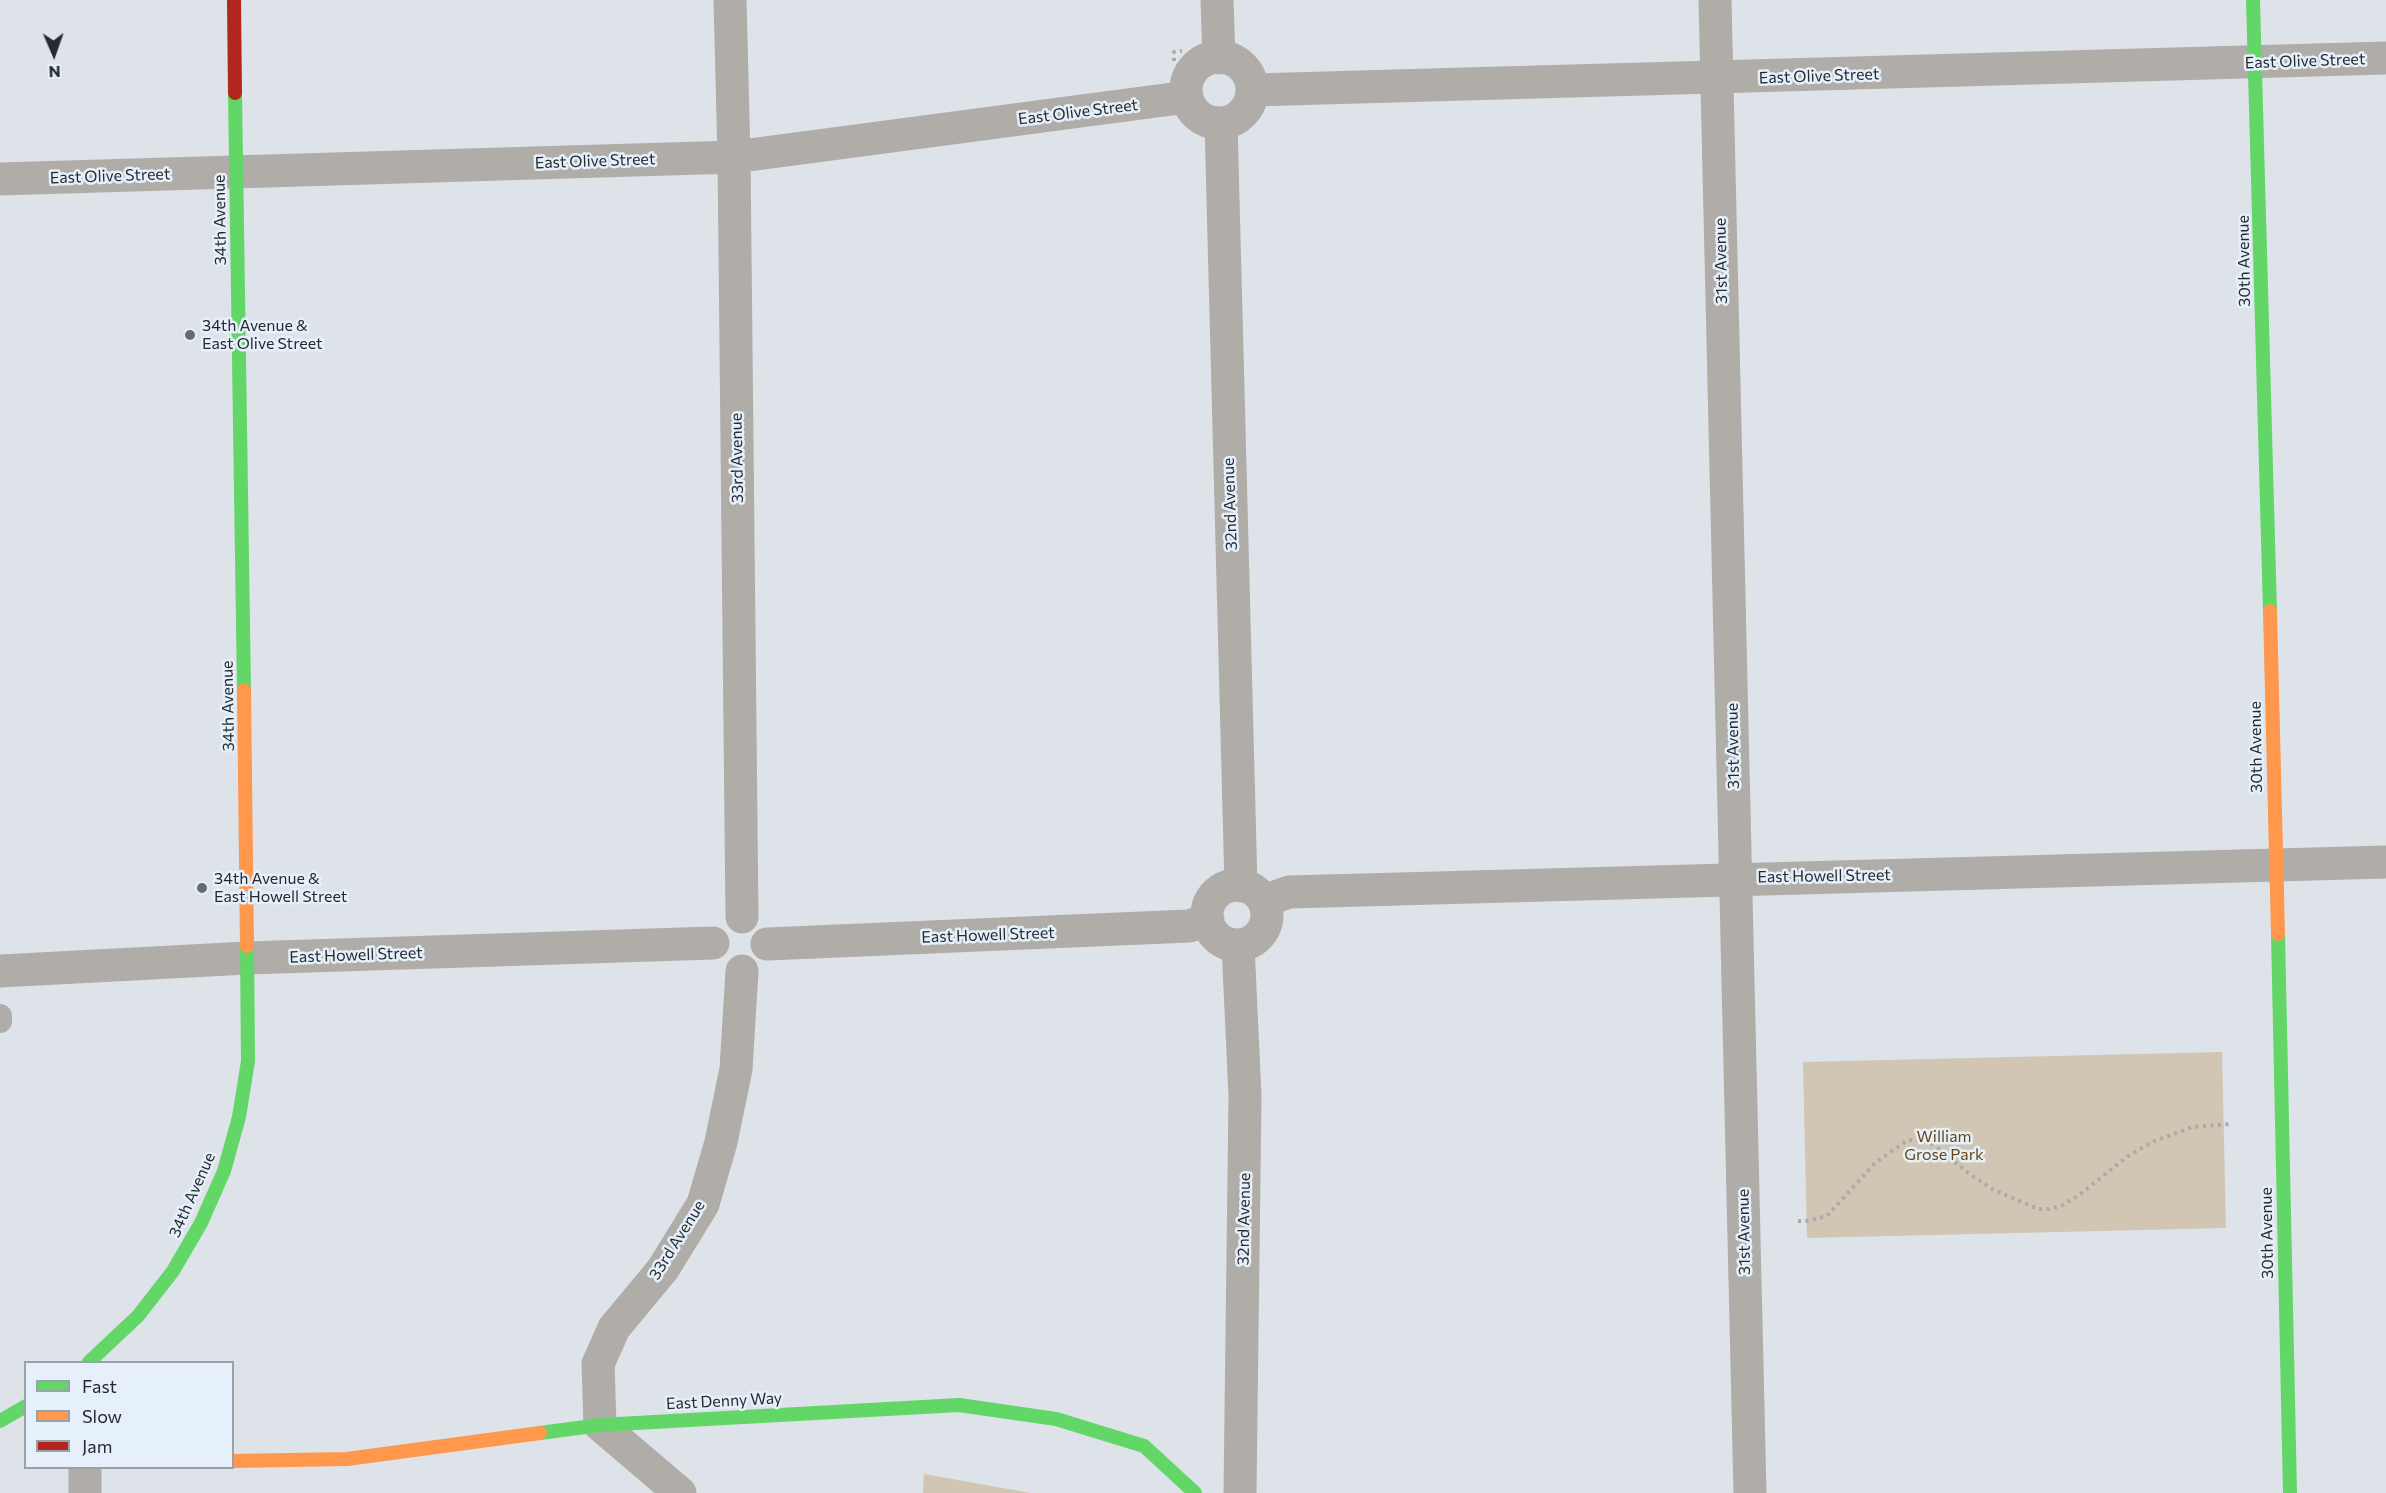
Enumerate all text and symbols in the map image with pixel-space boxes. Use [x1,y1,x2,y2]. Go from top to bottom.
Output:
north arrow [24,24,84,84]
street label: East Olive Street [2244,49,2366,73]
text: N [48,63,61,82]
street label: East Olive Street [1758,64,1880,88]
street label: East Olive Street [1017,95,1139,129]
street label: East Olive Street [534,149,656,173]
street label: East Olive Street [49,164,171,188]
street label: 34th Avenue [210,174,230,266]
street label: 30th Avenue [2234,215,2254,307]
street label: 31st Avenue [1711,218,1731,304]
place label: 34th Avenue & East Olive Street [202,316,323,354]
marker: 34th Avenue & East Olive Street [183,328,197,342]
street label: 33rd Avenue [727,413,747,503]
street label: 32nd Avenue [1219,457,1241,551]
street label: 34th Avenue [218,660,238,752]
street label: 30th Avenue [2246,701,2266,793]
street label: 31st Avenue [1723,703,1743,789]
street label: East Howell Street [1757,865,1891,887]
place label: 34th Avenue & East Howell Street [214,869,347,907]
marker: 34th Avenue & East Howell Street [195,881,209,895]
street label: East Howell Street [921,923,1055,947]
street label: East Howell Street [289,943,423,967]
park label: William Grose Park [1904,1127,1984,1165]
street label: 34th Avenue [165,1150,219,1240]
street label: 32nd Avenue [1234,1172,1254,1266]
street label: 30th Avenue [2257,1187,2277,1279]
street label: 31st Avenue [1734,1189,1754,1275]
street label: 33rd Avenue [645,1197,709,1283]
legend [24,1361,234,1469]
text: Fast [82,1375,117,1397]
street label: East Denny Way [665,1388,783,1414]
text: Slow [82,1405,122,1427]
text: Jam [82,1435,112,1457]

